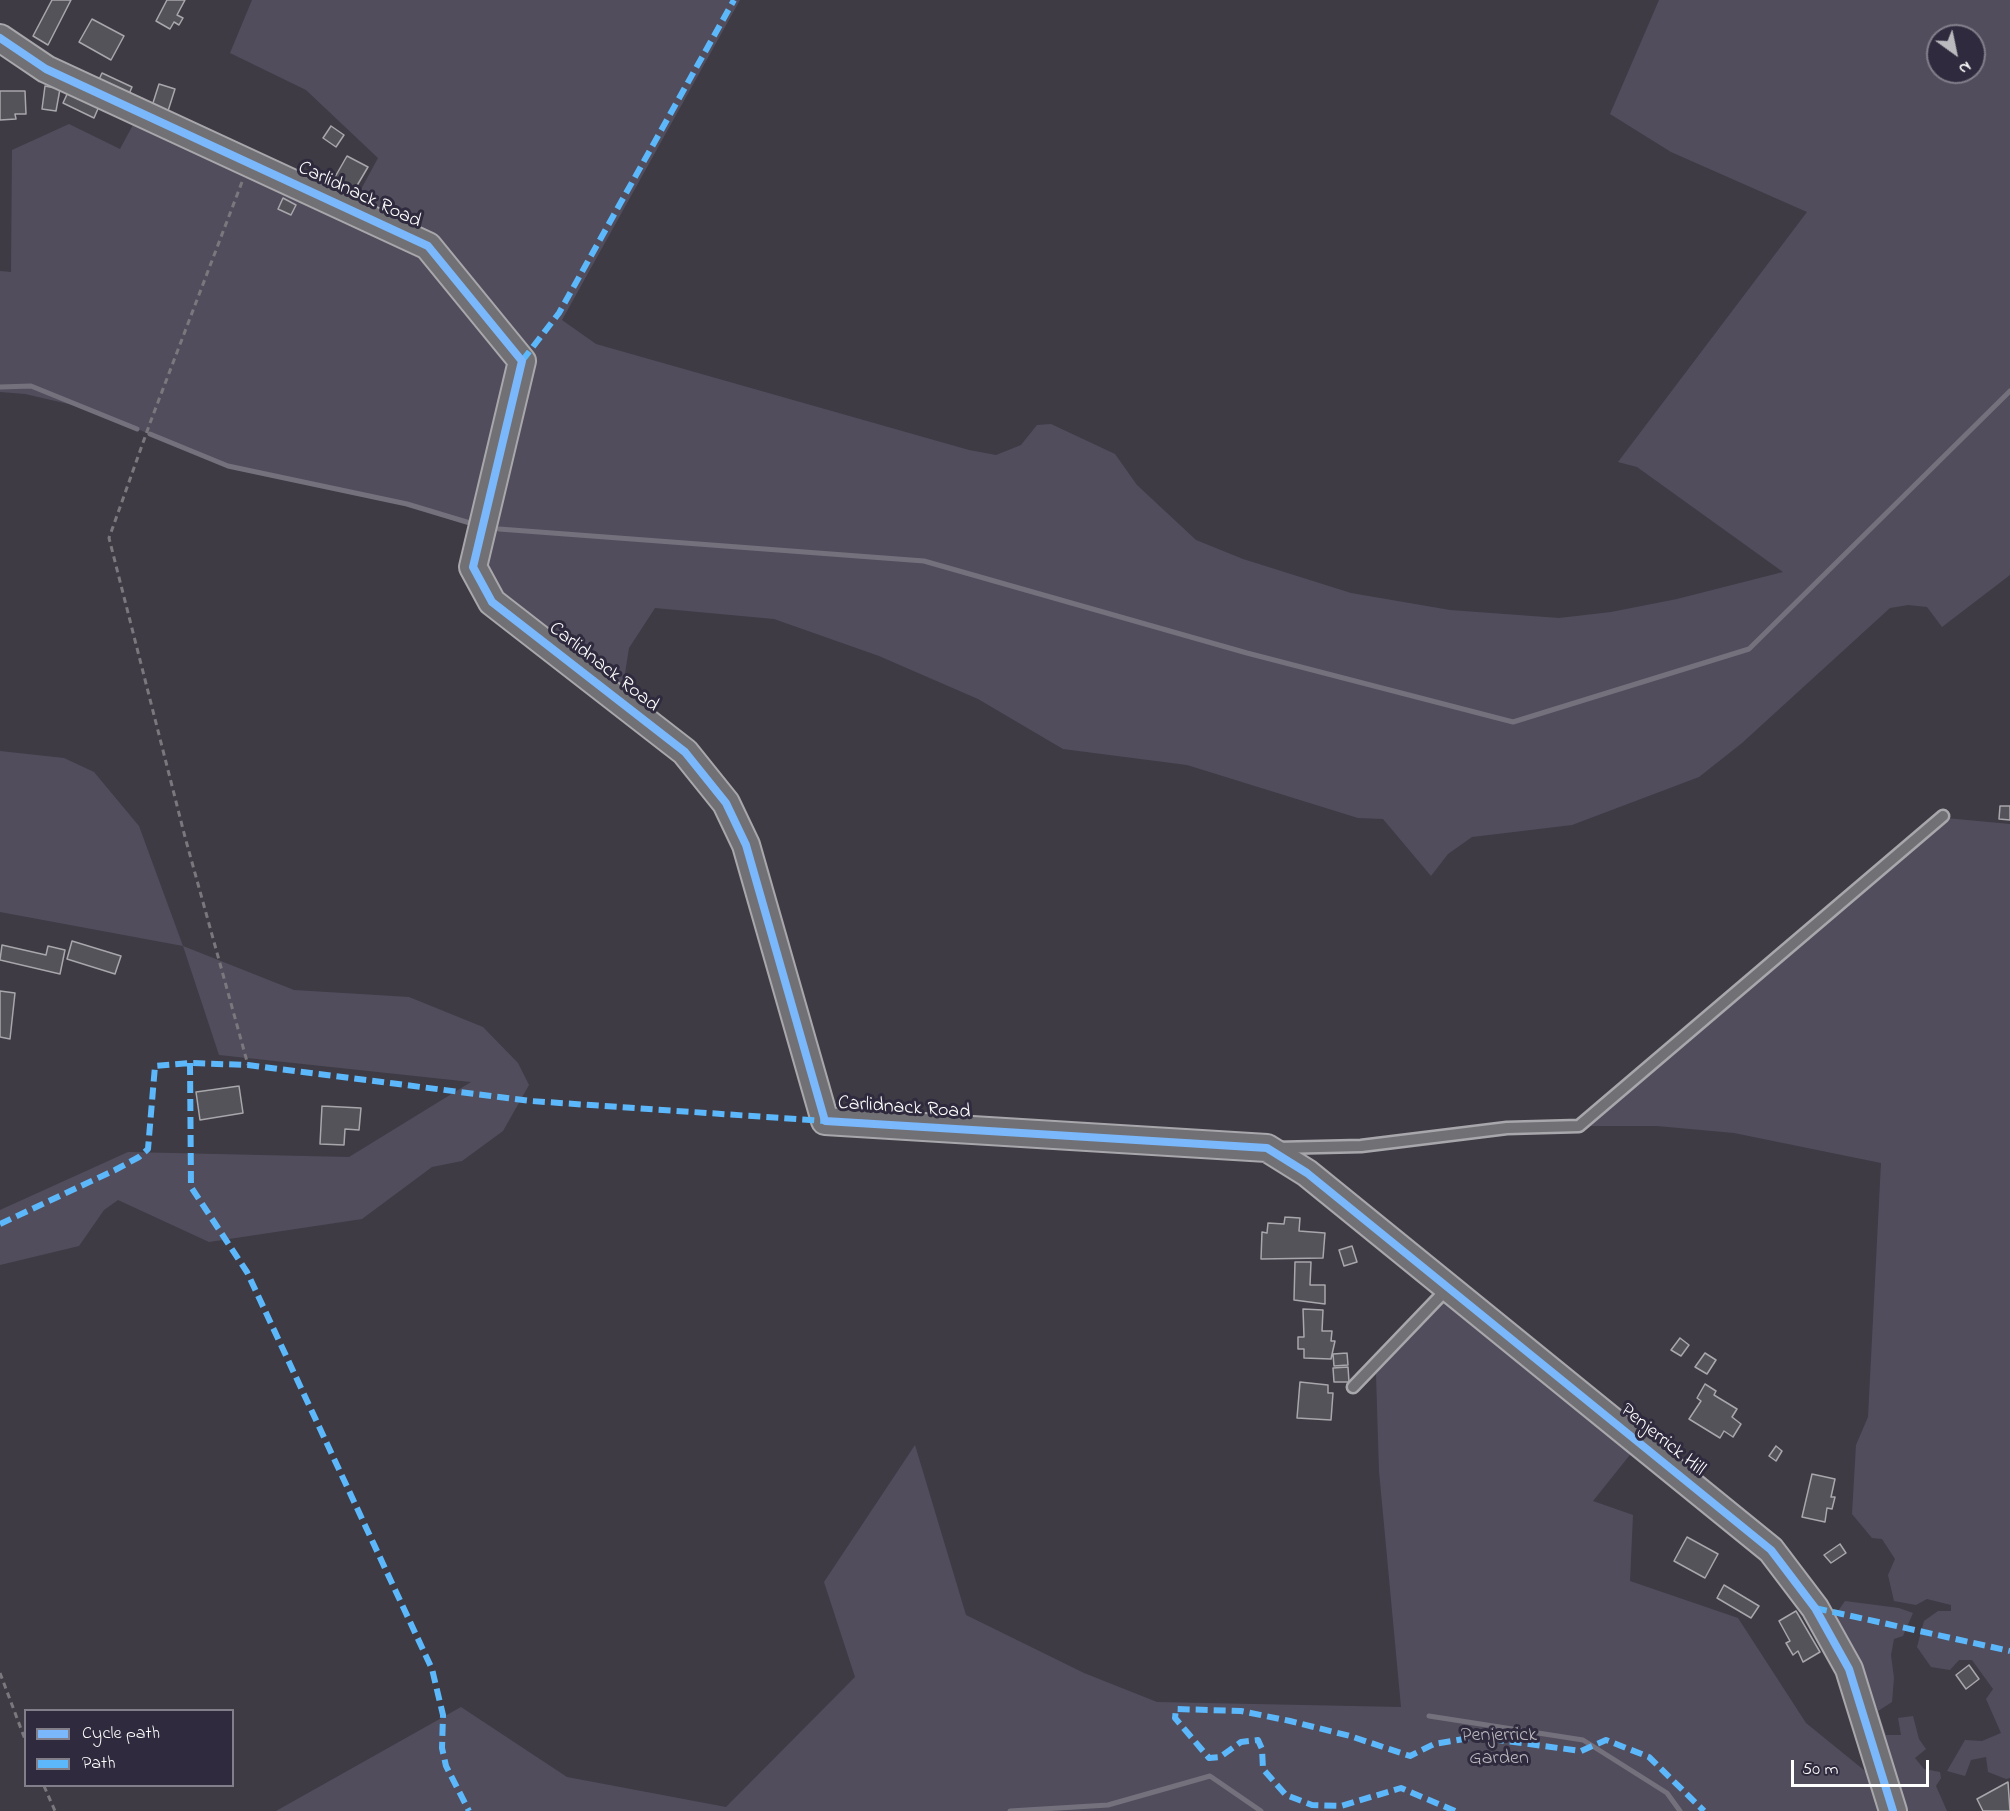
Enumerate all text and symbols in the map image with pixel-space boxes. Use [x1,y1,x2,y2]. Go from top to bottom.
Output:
north arrow [1926,24,1986,84]
text: N [1954,54,1976,80]
street label: Carlidnack Road [294,157,424,235]
street label: Carlidnack Road [543,618,663,718]
street label: Carlidnack Road [837,1092,971,1126]
street label: Penjerrick Hill [1615,1399,1709,1483]
legend [24,1709,234,1787]
text: Cycle path [82,1721,160,1747]
park label: Penjerrick Garden [1461,1725,1537,1772]
scale bar [1794,1748,1932,1786]
text: Path [82,1751,116,1777]
text: 50 m [1802,1757,1839,1783]

